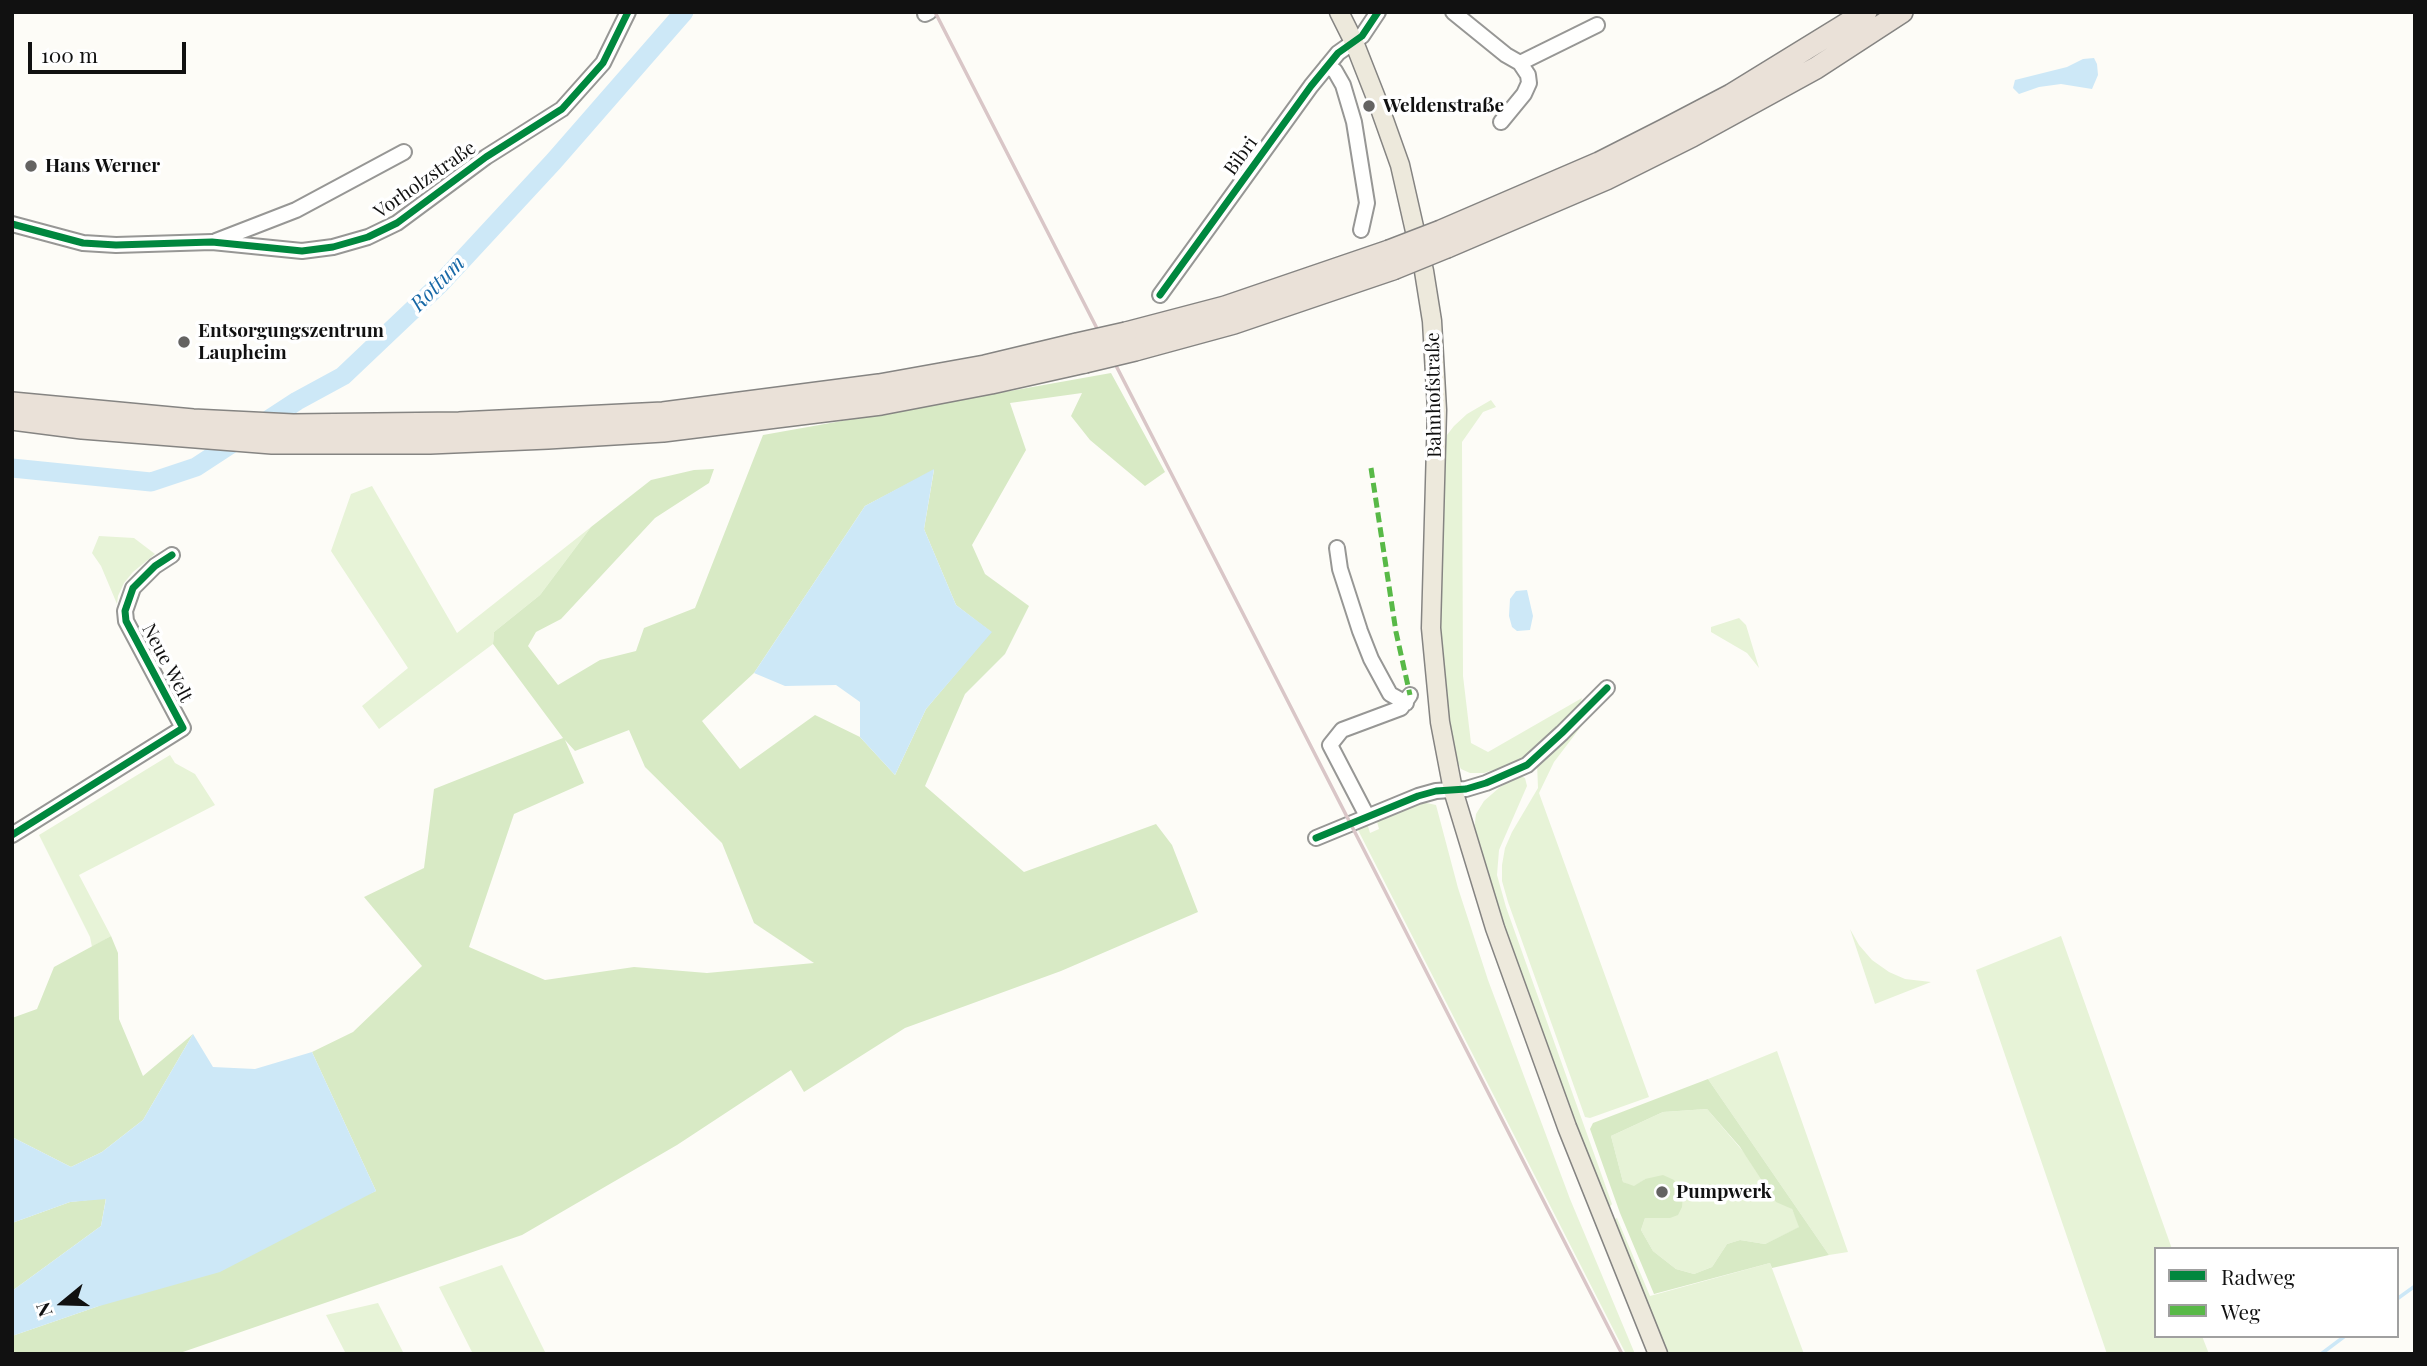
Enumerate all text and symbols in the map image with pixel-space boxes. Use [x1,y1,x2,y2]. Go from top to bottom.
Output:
scale bar [32,28,189,72]
text: 100 m [41,40,98,68]
place label: Weldenstraße [1383,95,1504,117]
marker: Weldenstraße [1361,98,1377,114]
street label: Bibri [1219,132,1263,180]
street label: Vorholzstraße [370,137,480,223]
place label: Hans Werner [45,155,160,177]
marker: Hans Werner [23,158,39,174]
water label: Rottum [406,251,470,317]
place label: Entsorgungszentrum Laupheim [198,320,384,364]
street label: Bahnhofstraße [1422,332,1446,458]
marker: Entsorgungszentrum Laupheim [176,334,192,350]
street label: Neue Welt [137,620,197,706]
place label: Pumpwerk [1676,1181,1772,1203]
marker: Pumpwerk [1654,1184,1670,1200]
legend [2154,1247,2399,1338]
text: Radweg [2221,1262,2295,1290]
north arrow [28,1268,98,1338]
text: Weg [2221,1297,2260,1325]
text: N [29,1299,58,1321]

